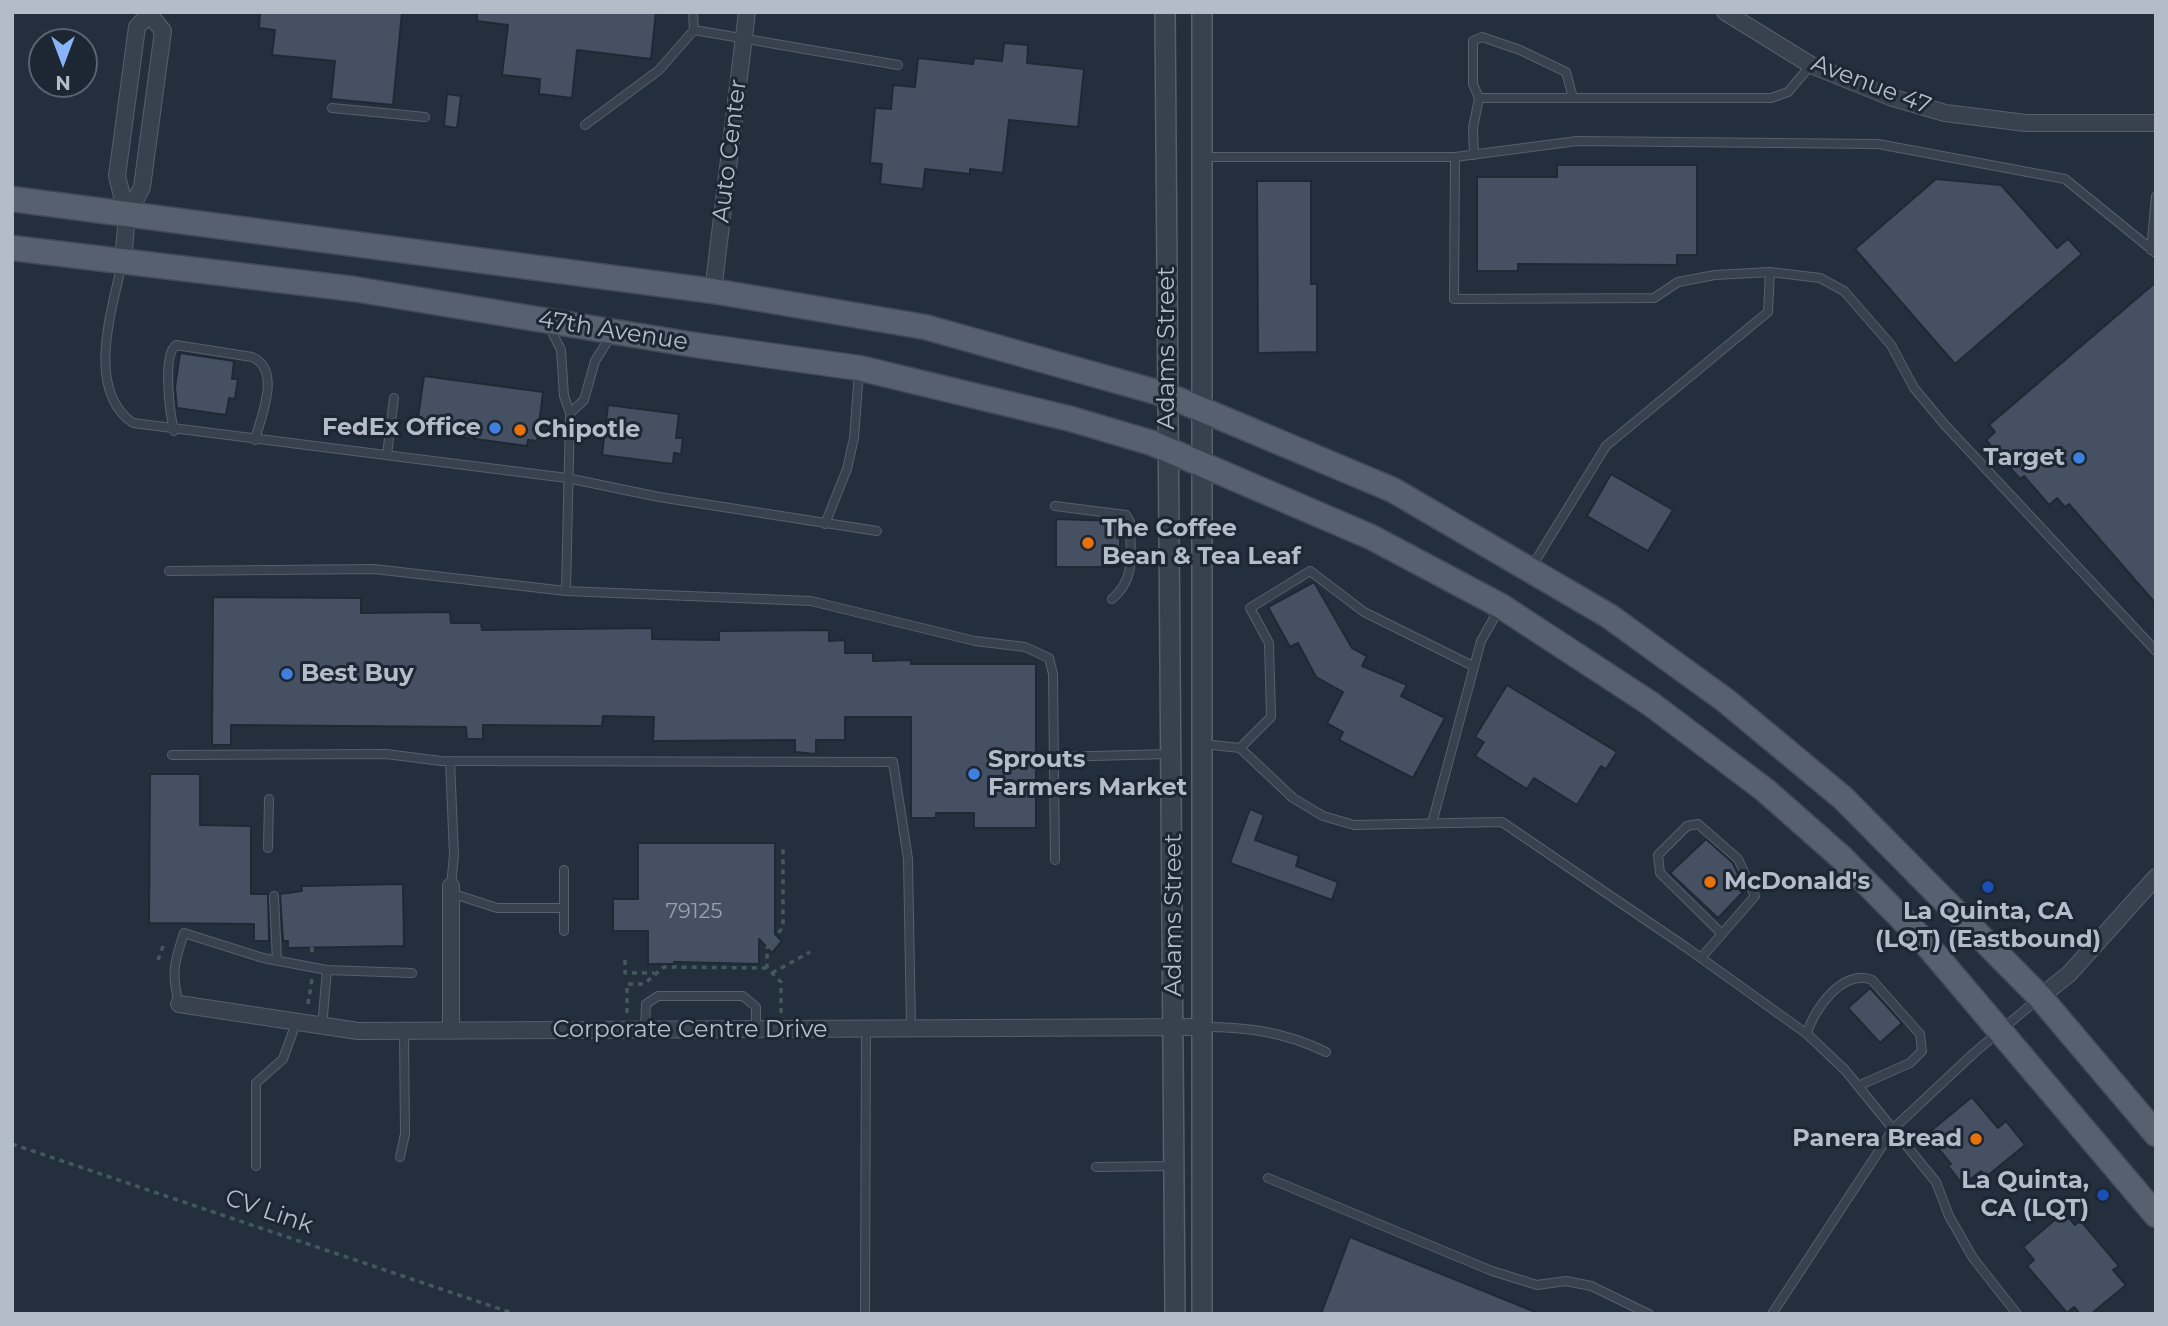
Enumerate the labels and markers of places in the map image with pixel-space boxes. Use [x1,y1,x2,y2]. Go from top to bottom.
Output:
place label: FedEx Office [322,414,481,442]
place label: Chipotle [534,416,640,444]
marker: FedEx Office [487,420,503,436]
marker: Chipotle [512,422,528,438]
place label: Target [1983,444,2065,472]
marker: Target [2071,450,2087,466]
place label: The Coffee Bean & Tea Leaf [1102,515,1301,571]
marker: The Coffee Bean & Tea Leaf [1080,535,1096,551]
place label: Best Buy [301,660,414,688]
marker: Best Buy [279,666,295,682]
place label: Sprouts Farmers Market [988,746,1187,802]
marker: Sprouts Farmers Market [966,766,982,782]
place label: McDonald's [1724,868,1870,896]
marker: McDonald's [1702,874,1718,890]
marker: La Quinta, CA (LQT) (Eastbound) [1980,879,1996,895]
place label: La Quinta, CA (LQT) (Eastbound) [1875,898,2101,954]
place label: Panera Bread [1792,1125,1962,1153]
marker: Panera Bread [1968,1131,1984,1147]
place label: La Quinta, CA (LQT) [1961,1167,2089,1223]
marker: La Quinta, CA (LQT) [2095,1187,2111,1203]

